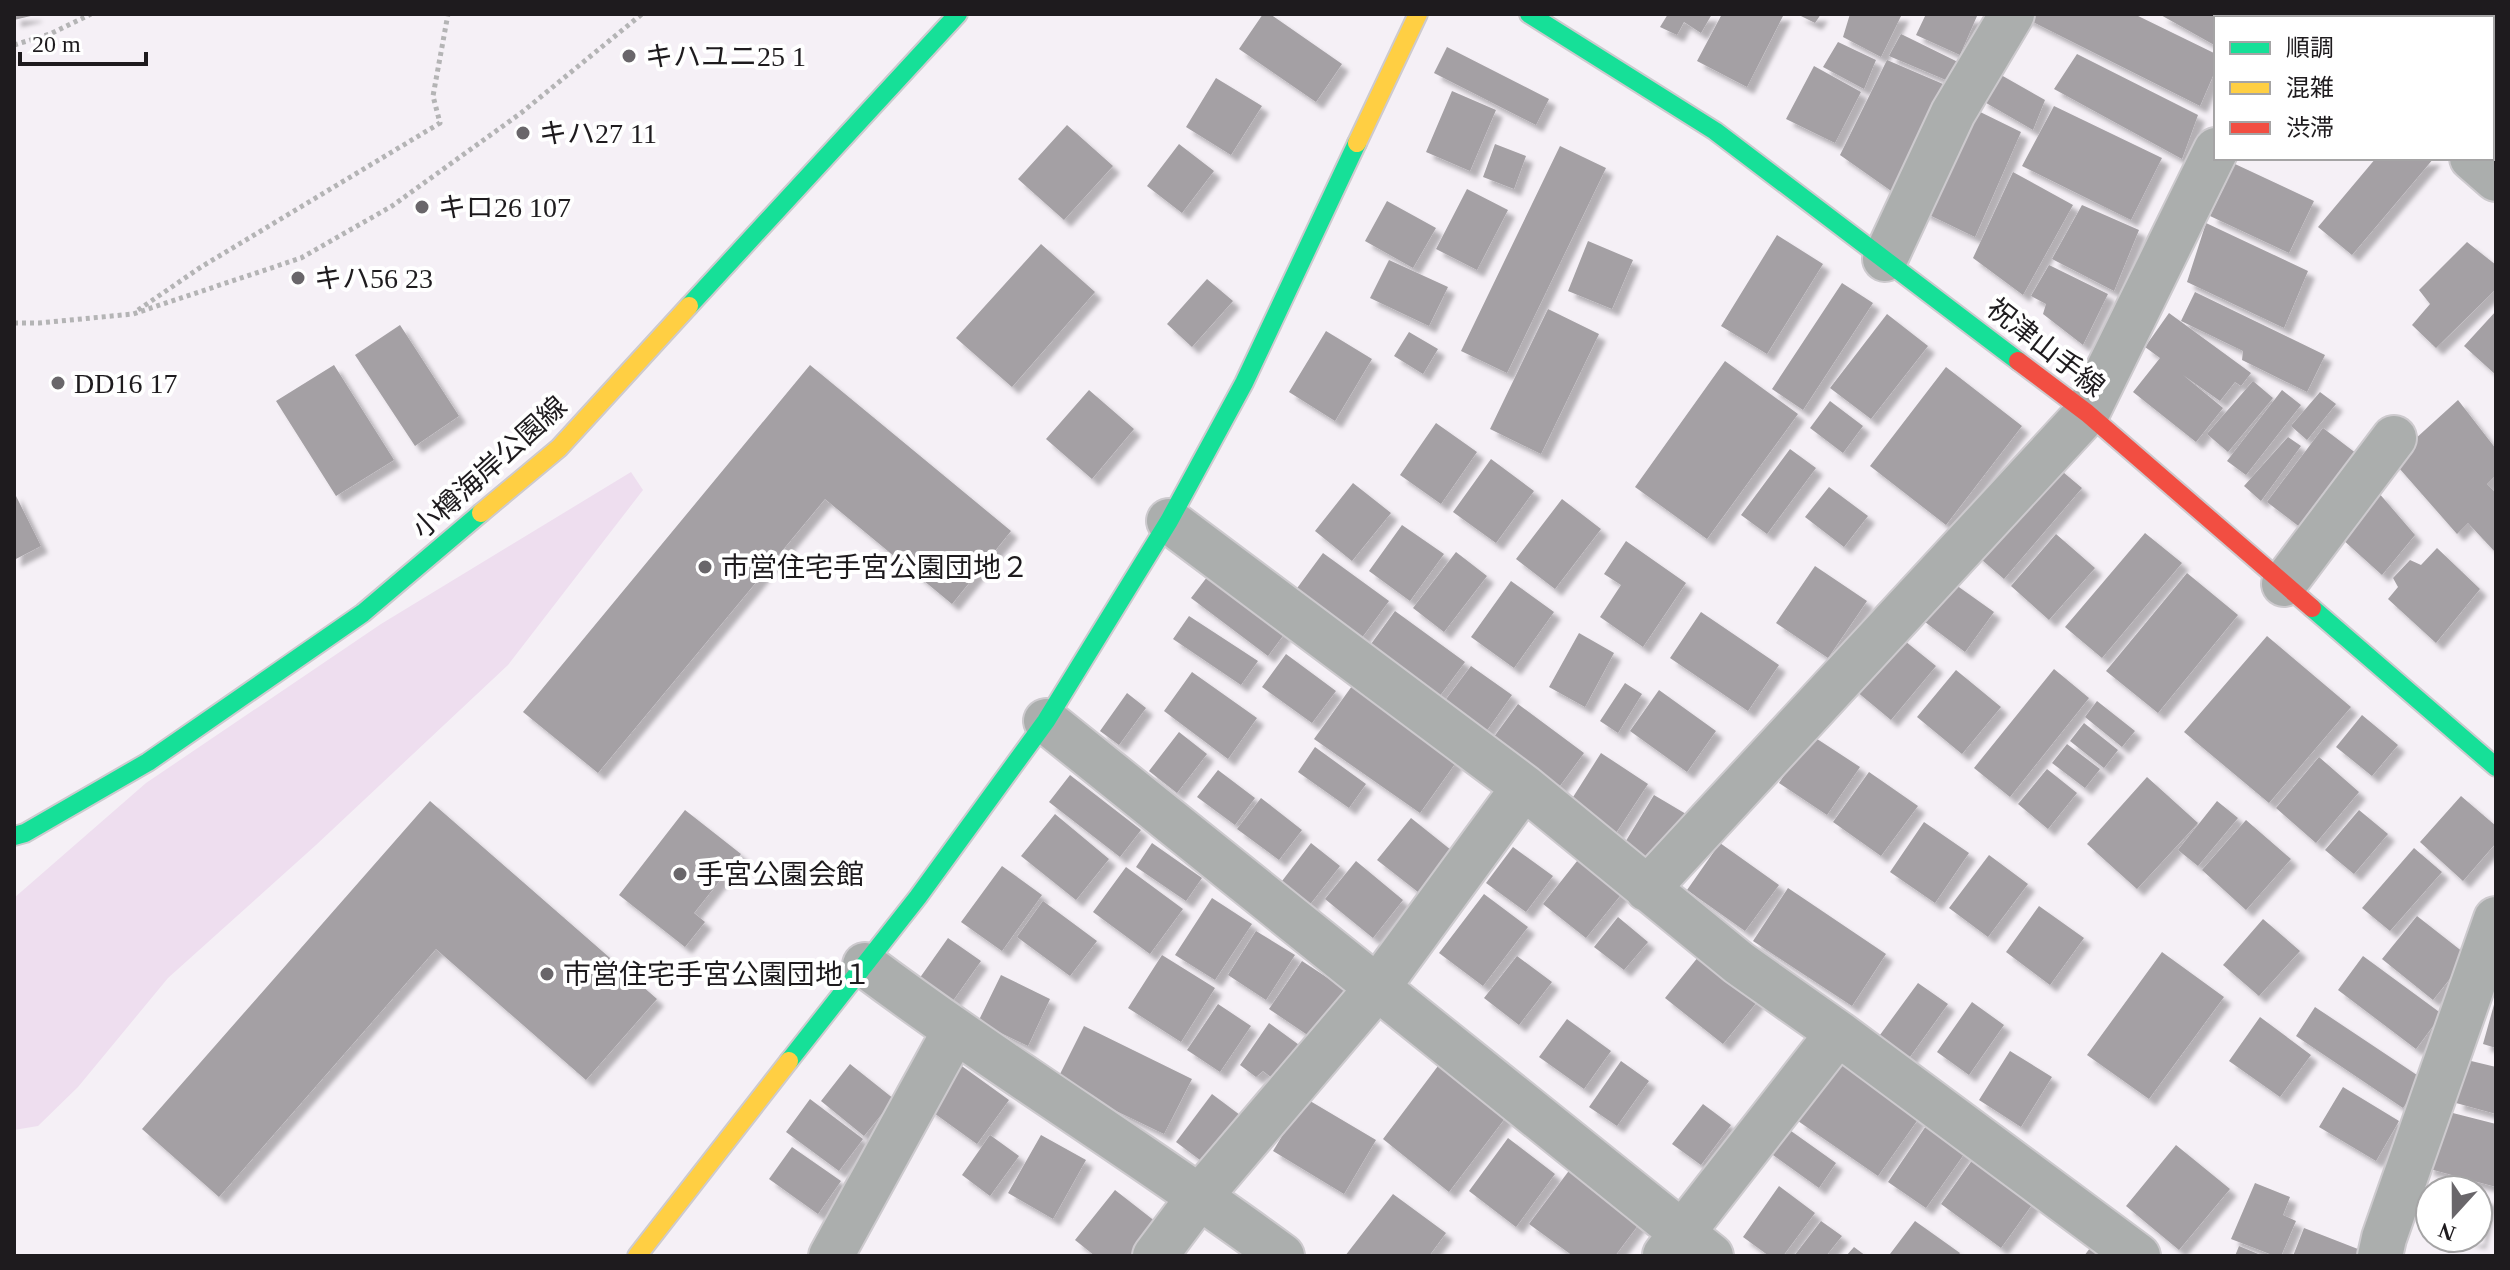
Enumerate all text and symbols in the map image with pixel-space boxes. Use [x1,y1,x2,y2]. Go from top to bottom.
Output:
scale bar [20,16,146,66]
legend [2214,16,2494,160]
text: 20 m [32,31,81,57]
text: 順調 [2286,35,2334,61]
place label: キハユニ25 1 [645,41,806,72]
marker: キハユニ25 1 [620,47,638,65]
text: 混雑 [2286,75,2334,101]
text: 渋滞 [2286,115,2334,141]
place label: キハ27 11 [539,118,657,149]
marker: キハ27 11 [514,124,532,142]
place label: キロ26 107 [438,192,571,223]
marker: キロ26 107 [413,198,431,216]
place label: キハ56 23 [314,263,433,294]
marker: キハ56 23 [289,269,307,287]
street label: 祝津山手線 [1981,292,2110,403]
place label: DD16 17 [74,368,177,399]
marker: DD16 17 [49,374,67,392]
street label: 小樽海岸公園線 [406,390,573,544]
place label: 市営住宅手宮公園団地２ [721,552,1029,583]
marker: 市営住宅手宮公園団地２ [696,558,714,576]
place label: 手宮公園会館 [696,859,864,890]
marker: 手宮公園会館 [671,865,689,883]
place label: 市営住宅手宮公園団地１ [563,959,871,990]
marker: 市営住宅手宮公園団地１ [538,965,556,983]
north arrow [2414,1174,2494,1254]
text: N [2435,1218,2459,1247]

